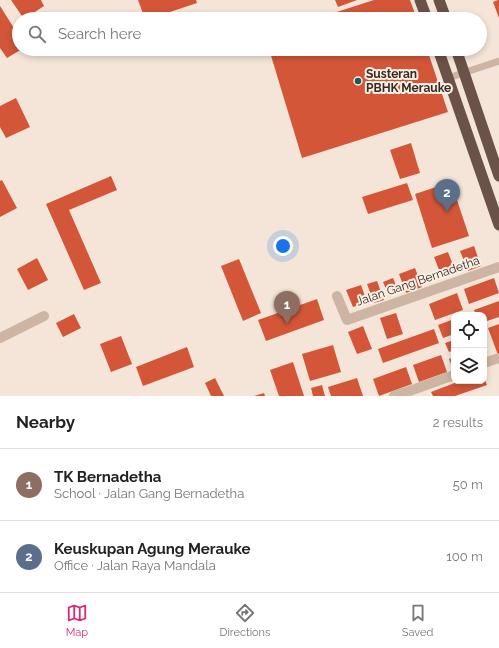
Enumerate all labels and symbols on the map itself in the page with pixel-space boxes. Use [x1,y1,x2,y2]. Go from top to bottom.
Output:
place label: Susteran PBHK Merauke [366,67,451,95]
marker: Susteran PBHK Merauke [353,76,363,86]
pin: 2 [434,179,460,212]
your location [273,236,293,256]
street label: Jalan Gang Bernadetha [355,253,481,309]
pin: 1 [274,291,300,324]

